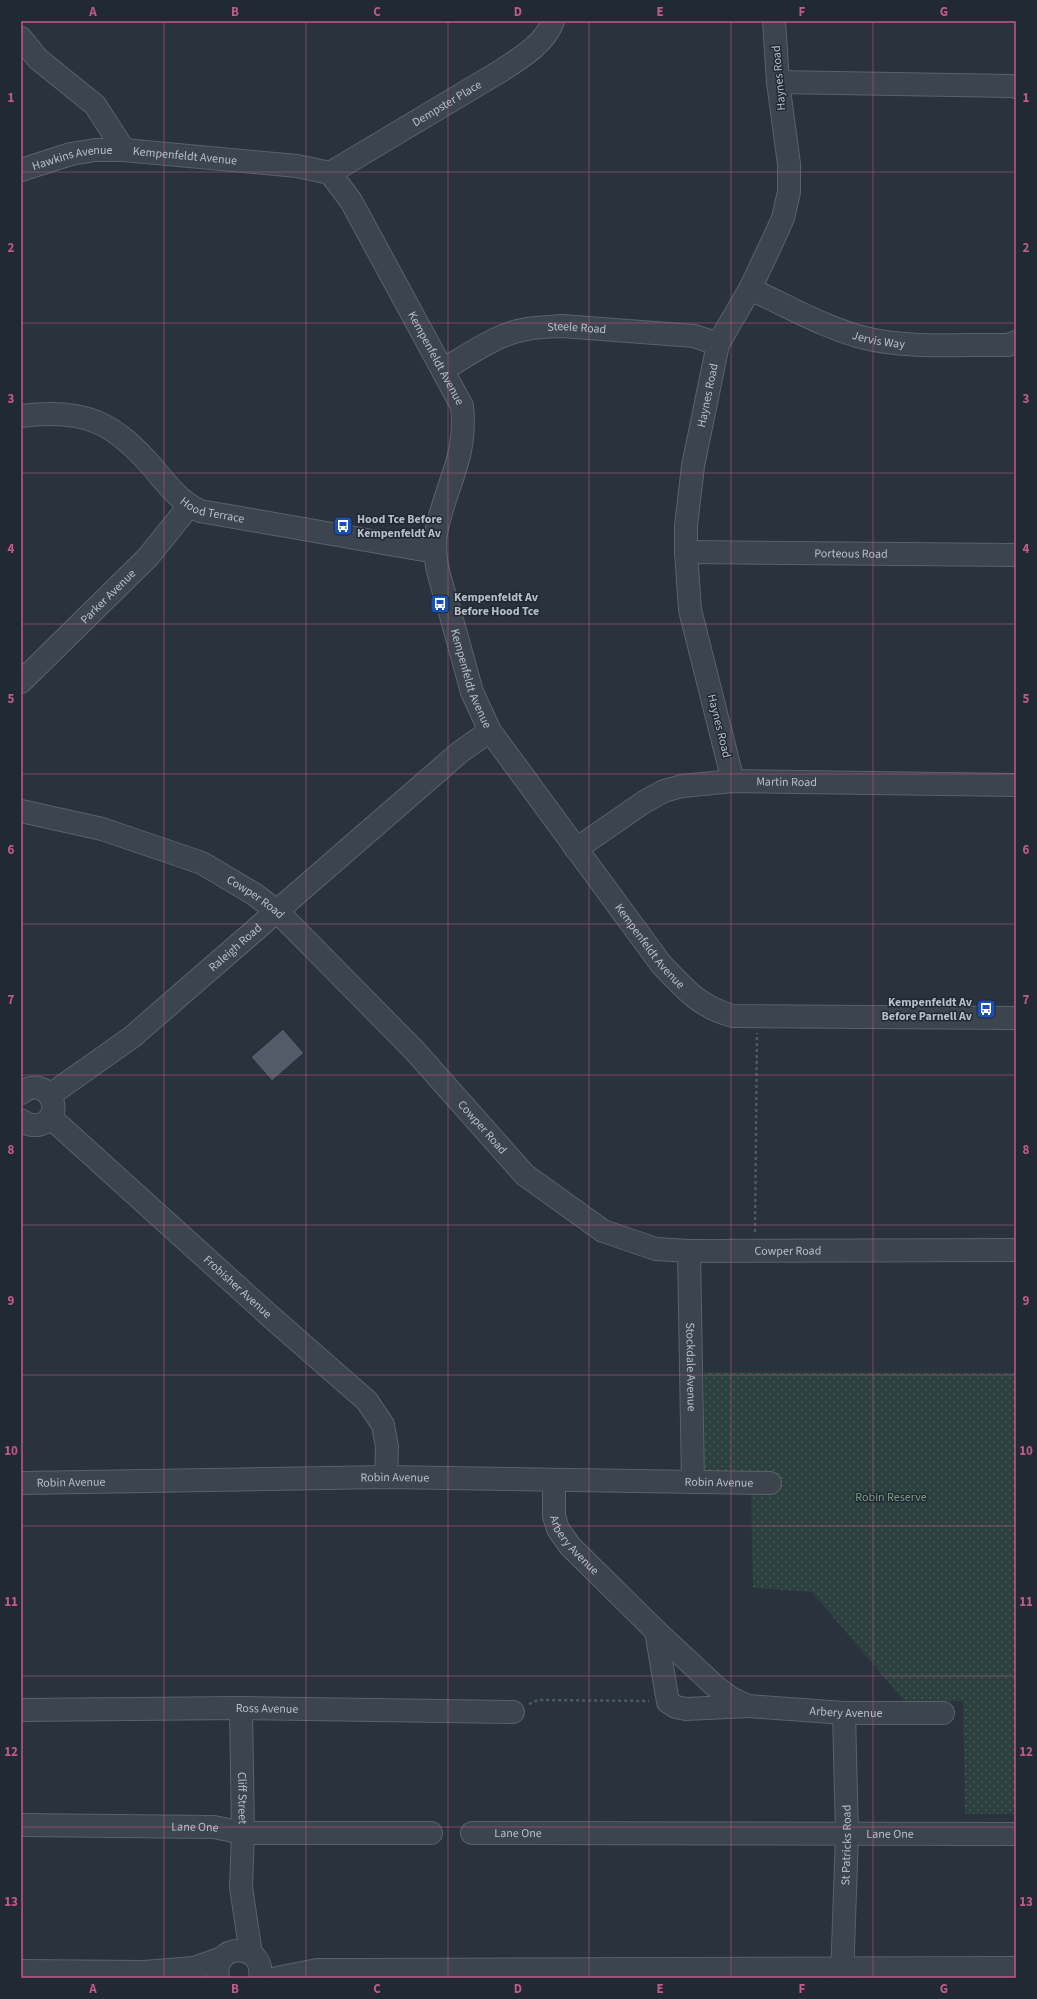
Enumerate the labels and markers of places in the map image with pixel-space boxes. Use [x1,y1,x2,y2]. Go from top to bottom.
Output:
place label: Hood Tce Before Kempenfeldt Av [357,511,442,542]
bus stop icon: Hood Tce Before Kempenfeldt Av [332,515,354,537]
place label: Kempenfeldt Av Before Hood Tce [454,589,539,620]
bus stop icon: Kempenfeldt Av Before Hood Tce [429,593,451,615]
place label: Kempenfeldt Av Before Parnell Av [882,994,973,1025]
bus stop icon: Kempenfeldt Av Before Parnell Av [975,998,997,1020]

